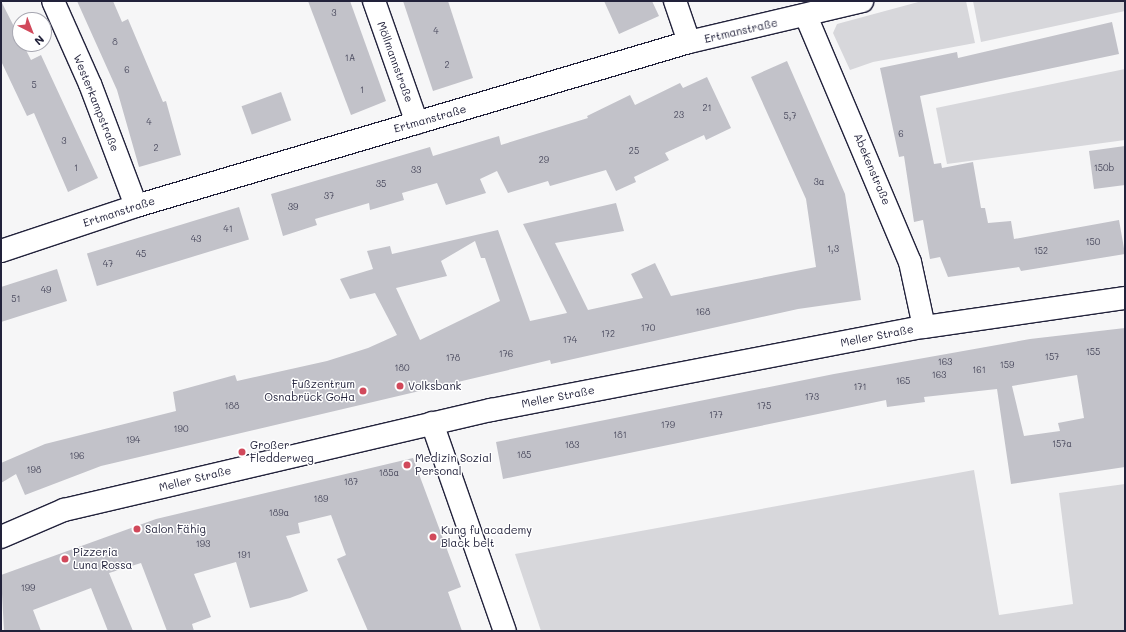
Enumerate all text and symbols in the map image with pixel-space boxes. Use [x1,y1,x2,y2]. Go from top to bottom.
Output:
house number: 3 [331,8,337,18]
north arrow [12,12,52,52]
street label: Ertmanstraße [703,16,779,46]
street label: Möllmannstraße [374,20,416,104]
house number: 4 [433,26,439,36]
text: N [32,32,48,49]
house number: 8 [112,37,118,47]
street label: Westerkampstraße [70,53,122,153]
house number: 1A [345,53,355,63]
house number: 2 [444,60,450,70]
house number: 6 [124,65,130,75]
house number: 5 [31,80,37,90]
house number: 1 [360,85,364,95]
street label: Ertmanstraße [392,102,468,136]
house number: 21 [702,103,712,113]
house number: 23 [674,110,684,120]
house number: 5,7 [784,111,796,121]
house number: 4 [146,117,152,127]
house number: 6 [898,129,904,139]
street label: Abekenstraße [851,131,893,207]
house number: 3 [61,136,67,146]
house number: 2 [153,143,159,153]
house number: 25 [629,146,639,156]
house number: 29 [539,155,549,165]
house number: 1 [74,163,78,173]
house number: 150b [1094,163,1114,173]
house number: 33 [411,165,421,175]
house number: 3a [814,177,824,187]
house number: 35 [376,179,386,189]
house number: 37 [324,191,334,201]
street label: Ertmanstraße [81,194,157,230]
house number: 39 [288,202,298,212]
house number: 41 [223,224,233,234]
house number: 43 [191,234,201,244]
house number: 150 [1086,237,1100,247]
house number: 1,3 [827,244,839,254]
house number: 152 [1034,246,1048,256]
house number: 45 [136,249,146,259]
house number: 47 [103,259,113,269]
house number: 49 [41,285,51,295]
house number: 51 [11,294,21,304]
house number: 168 [696,307,710,317]
street label: Meller Straße [839,322,915,350]
house number: 170 [641,323,655,333]
house number: 172 [601,329,615,339]
house number: 174 [563,335,577,345]
house number: 155 [1086,347,1100,357]
house number: 176 [499,349,513,359]
house number: 157 [1045,352,1059,362]
house number: 178 [446,353,460,363]
house number: 163 [938,357,952,367]
house number: 159 [1000,360,1014,370]
house number: 180 [394,363,410,373]
house number: 161 [972,365,986,375]
house number: 163 [932,370,946,380]
house number: 165 [896,376,910,386]
place label: Fußzentrum Osnabrück GoHa [264,378,355,404]
place label: Volksbank [408,379,461,393]
marker: Volksbank [395,381,405,391]
house number: 171 [853,382,867,392]
street label: Meller Straße [520,383,596,411]
marker: Fußzentrum Osnabrück GoHa [358,386,368,396]
house number: 173 [805,392,819,402]
house number: 188 [225,401,239,411]
house number: 175 [757,401,771,411]
house number: 177 [709,410,723,420]
house number: 179 [661,420,675,430]
house number: 190 [174,424,188,434]
house number: 181 [613,430,627,440]
house number: 194 [126,435,140,445]
place label: Großer Fledderweg [250,439,314,465]
house number: 157a [1052,439,1072,449]
house number: 183 [565,440,579,450]
marker: Großer Fledderweg [237,447,247,457]
house number: 185 [517,450,531,460]
house number: 196 [70,451,84,461]
place label: Medizin Sozial Personal [415,452,492,478]
marker: Medizin Sozial Personal [402,460,412,470]
street label: Meller Straße [157,464,233,494]
house number: 198 [27,465,41,475]
house number: 185a [379,468,399,478]
house number: 187 [344,477,358,487]
house number: 189 [314,494,328,504]
house number: 189a [269,508,289,518]
place label: Salon Fähig [145,522,206,536]
marker: Salon Fähig [132,524,142,534]
place label: Kung fu academy Black belt [441,524,532,550]
marker: Kung fu academy Black belt [428,532,438,542]
house number: 193 [196,539,210,549]
place label: Pizzeria Luna Rossa [73,546,132,572]
house number: 191 [237,550,251,560]
marker: Pizzeria Luna Rossa [60,554,70,564]
house number: 199 [21,583,35,593]

